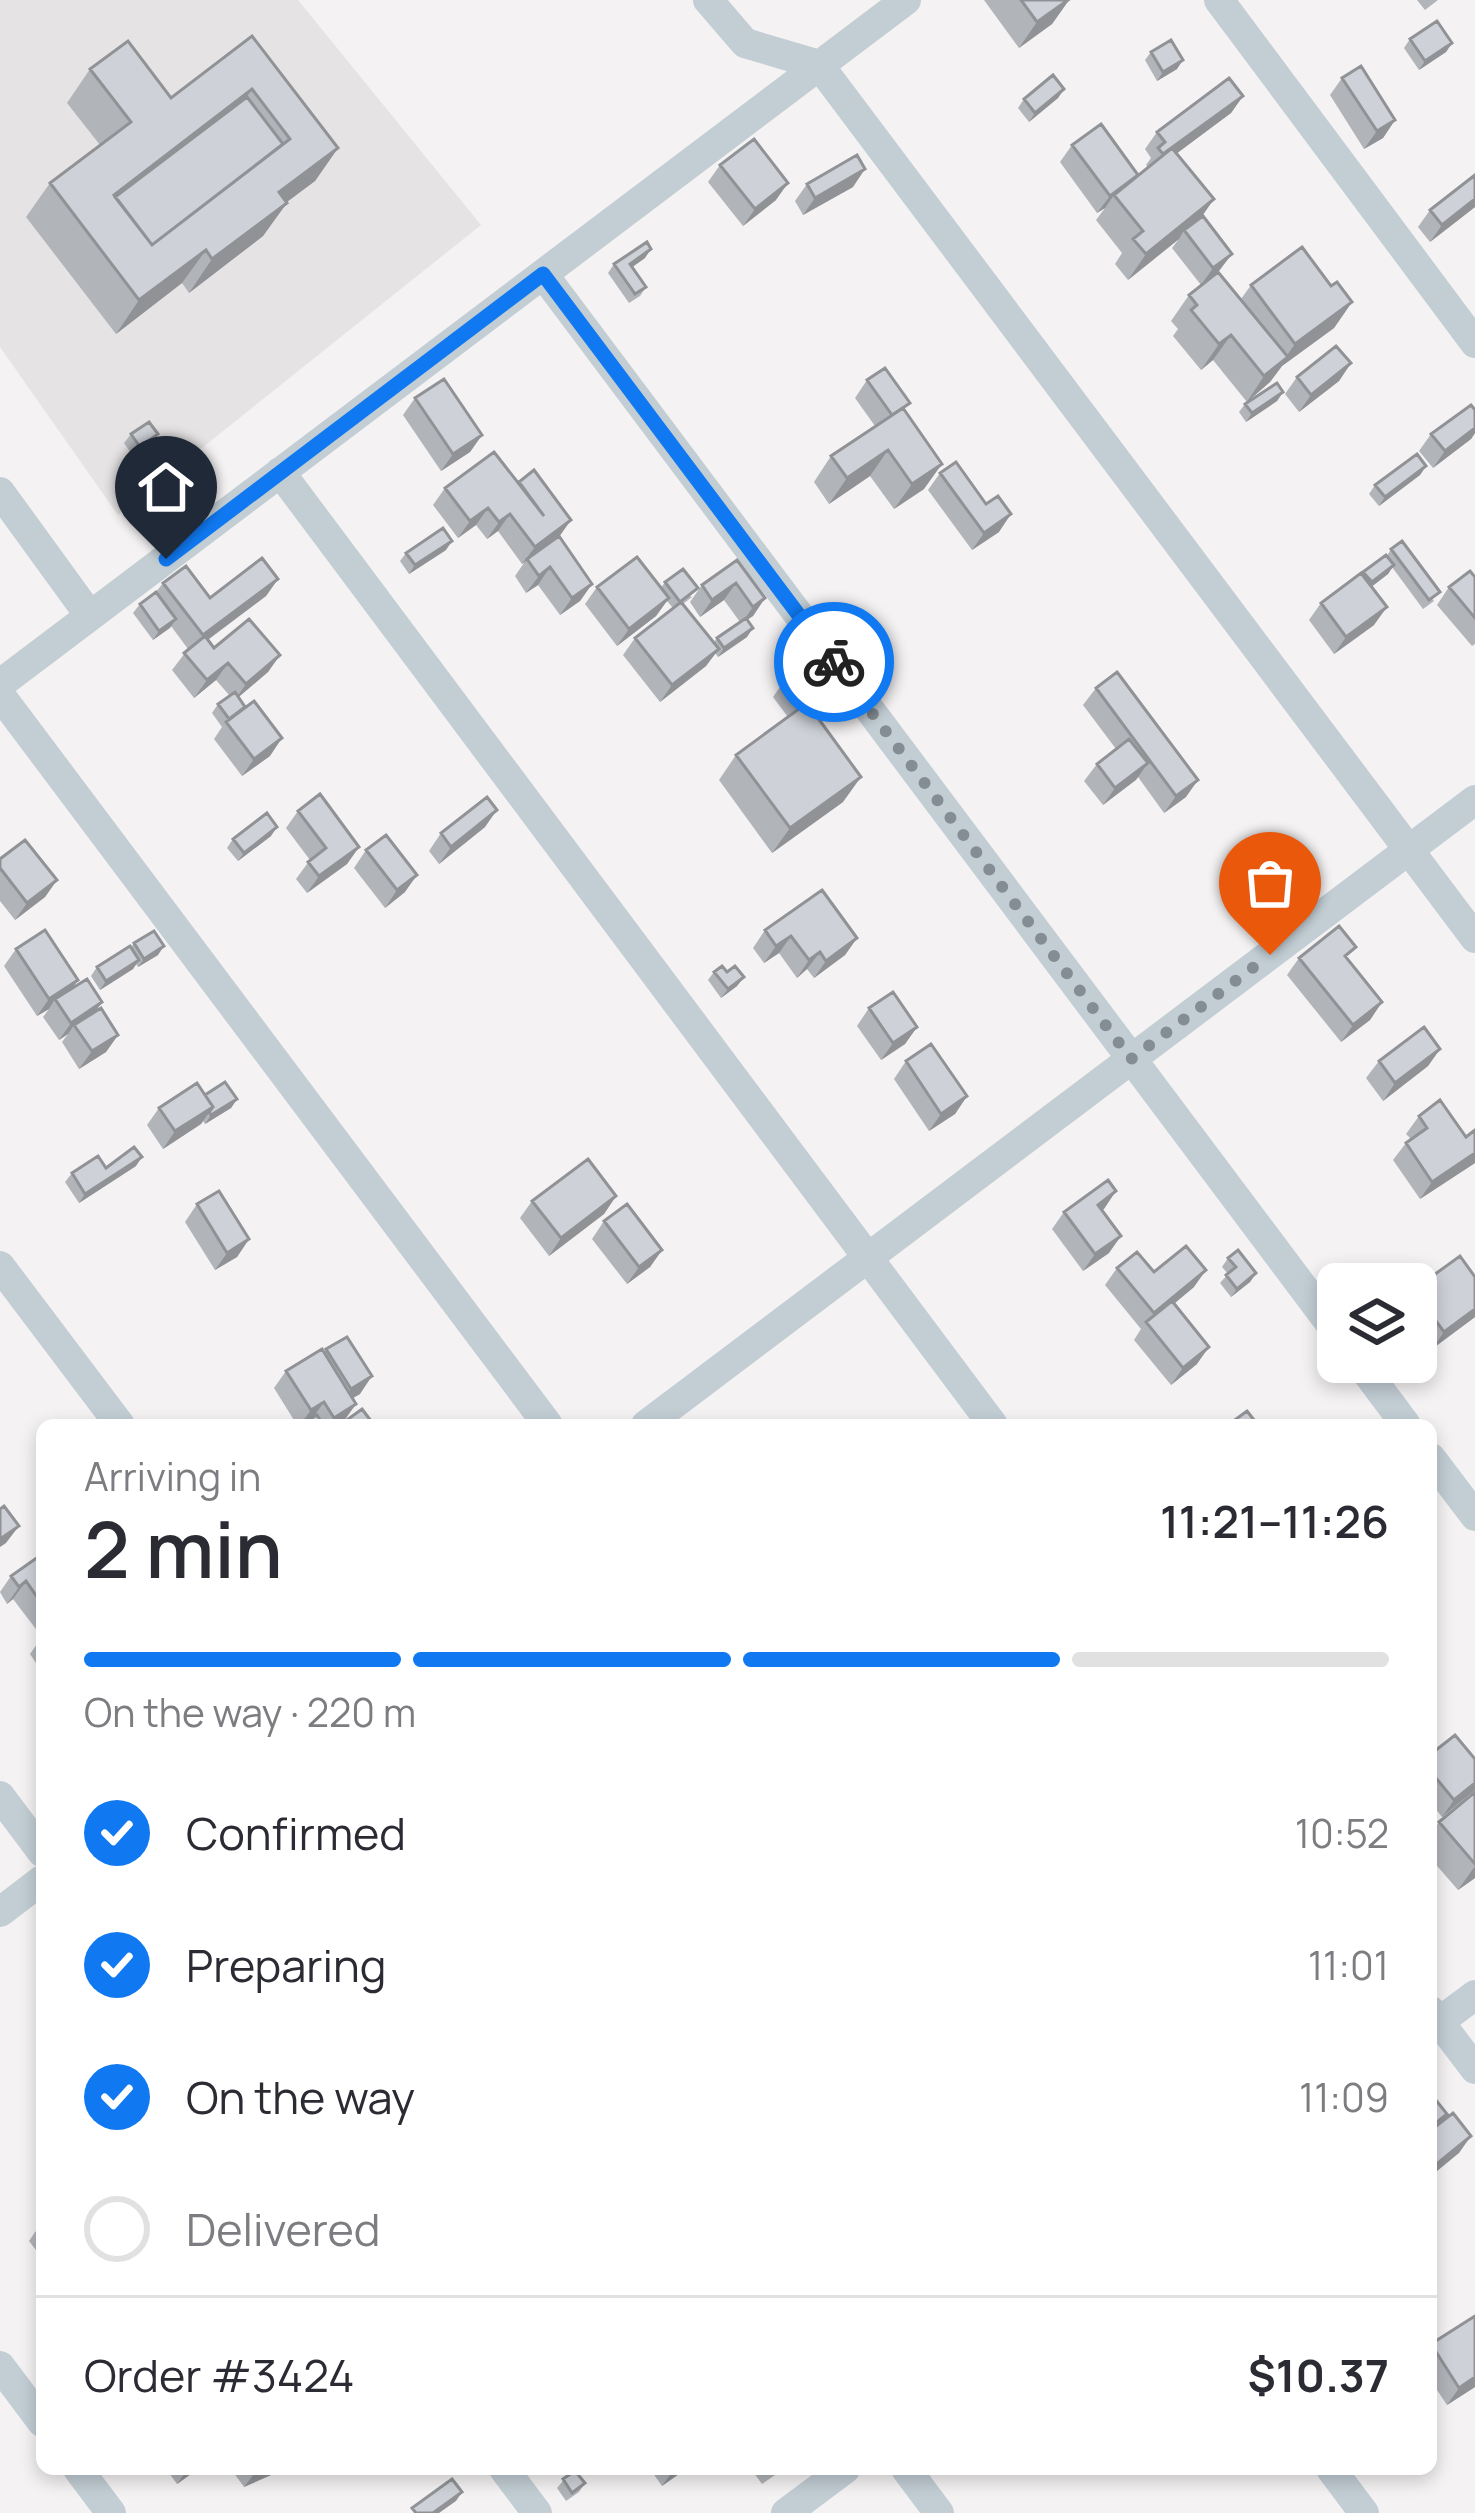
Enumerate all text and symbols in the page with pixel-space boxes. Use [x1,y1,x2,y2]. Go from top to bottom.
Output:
pin [115,436,217,559]
icon: home [133,454,199,520]
courier [774,602,894,722]
icon: bike [801,629,867,695]
pin [1219,832,1321,955]
icon: bag [1237,850,1303,916]
map controls [1317,1263,1437,1383]
button: layers [1317,1263,1437,1383]
text: Arriving in [84,1449,261,1503]
text: 11:21–11:26 [1160,1490,1389,1552]
text: 2 min [84,1495,283,1601]
text: On the way · 220 m [84,1685,416,1739]
icon: check [84,1800,150,1866]
text: Confirmed [186,1802,406,1864]
text: 10:52 [1295,1806,1389,1860]
icon: check [84,1932,150,1998]
text: Preparing [186,1934,386,1996]
text: 11:01 [1308,1938,1389,1992]
icon: check [84,2064,150,2130]
text: On the way [186,2066,415,2128]
text: 11:09 [1299,2070,1389,2124]
text: Delivered [186,2198,381,2260]
text: Order #3424 [84,2344,355,2406]
text: $10.37 [1248,2344,1389,2406]

